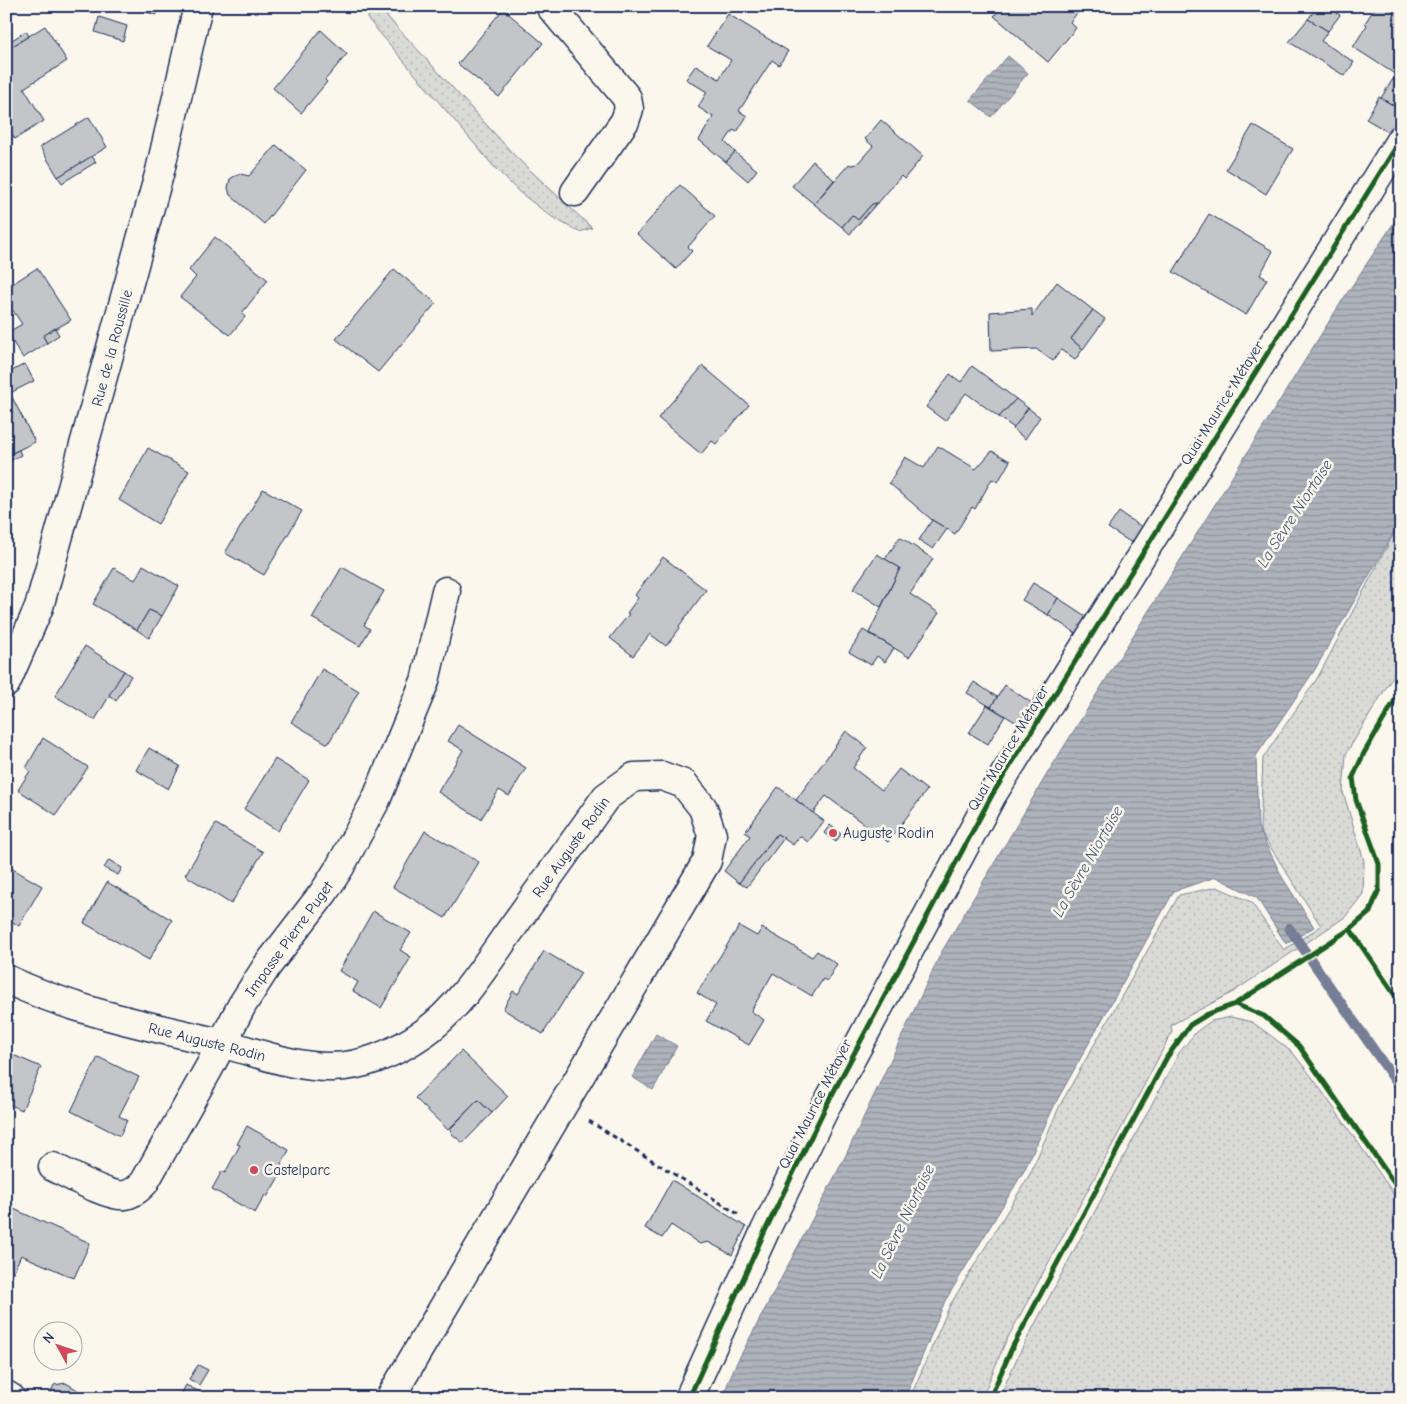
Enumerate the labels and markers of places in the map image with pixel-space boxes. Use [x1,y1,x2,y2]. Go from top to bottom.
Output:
place label: Auguste Rodin [843,824,934,842]
marker: Auguste Rodin [827,827,839,839]
place label: Castelparc [264,1161,330,1179]
marker: Castelparc [248,1164,260,1176]

